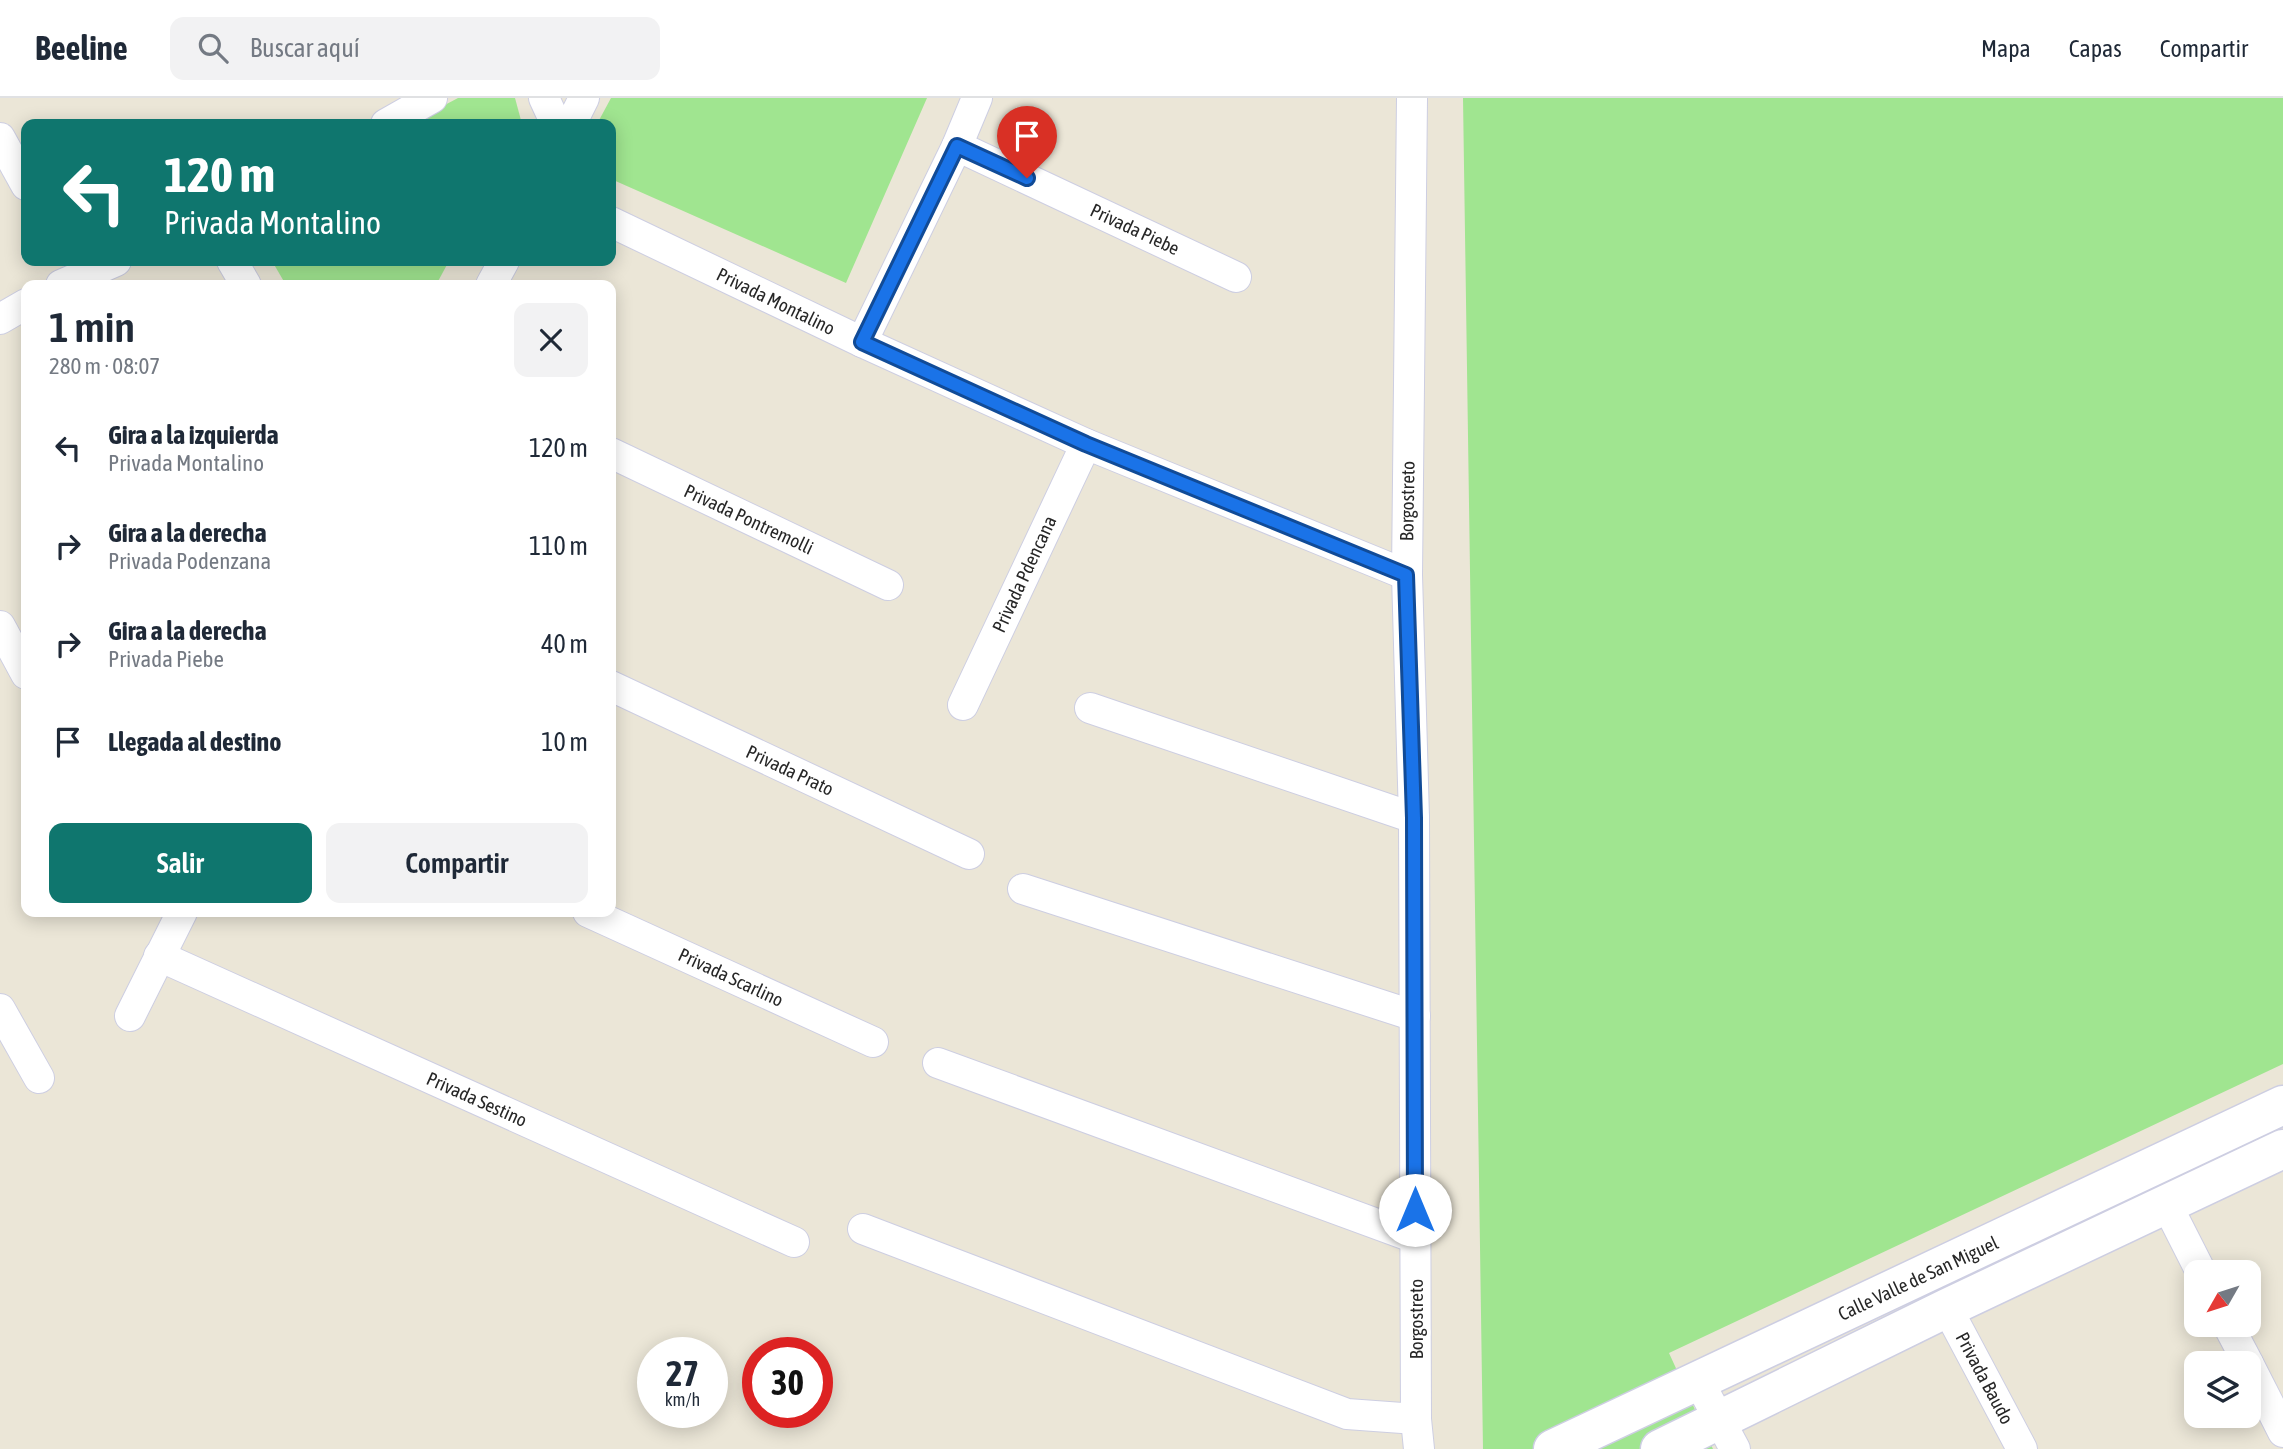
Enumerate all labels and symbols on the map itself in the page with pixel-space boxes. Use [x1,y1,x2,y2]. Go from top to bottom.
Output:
pin [997,106,1057,178]
street label: Privada Piebe [1087,199,1183,259]
street label: Privada Montalino [713,263,839,339]
street label: Borgostreto [1395,461,1419,541]
street label: Privada Pontremolli [681,479,817,559]
street label: Privada Pdencana [987,512,1061,636]
street label: Privada Prato [743,740,837,800]
street label: Privada Scarlino [675,943,787,1011]
street label: Privada Sestino [423,1067,531,1131]
position arrow [1378,1173,1452,1247]
street label: Calle Valle de San Miguel [1834,1231,2002,1325]
north arrow [2184,1260,2261,1337]
street label: Borgostreto [1405,1279,1427,1359]
street label: Privada Baudo [1952,1328,2018,1428]
speed limit sign: 30 [742,1337,833,1428]

